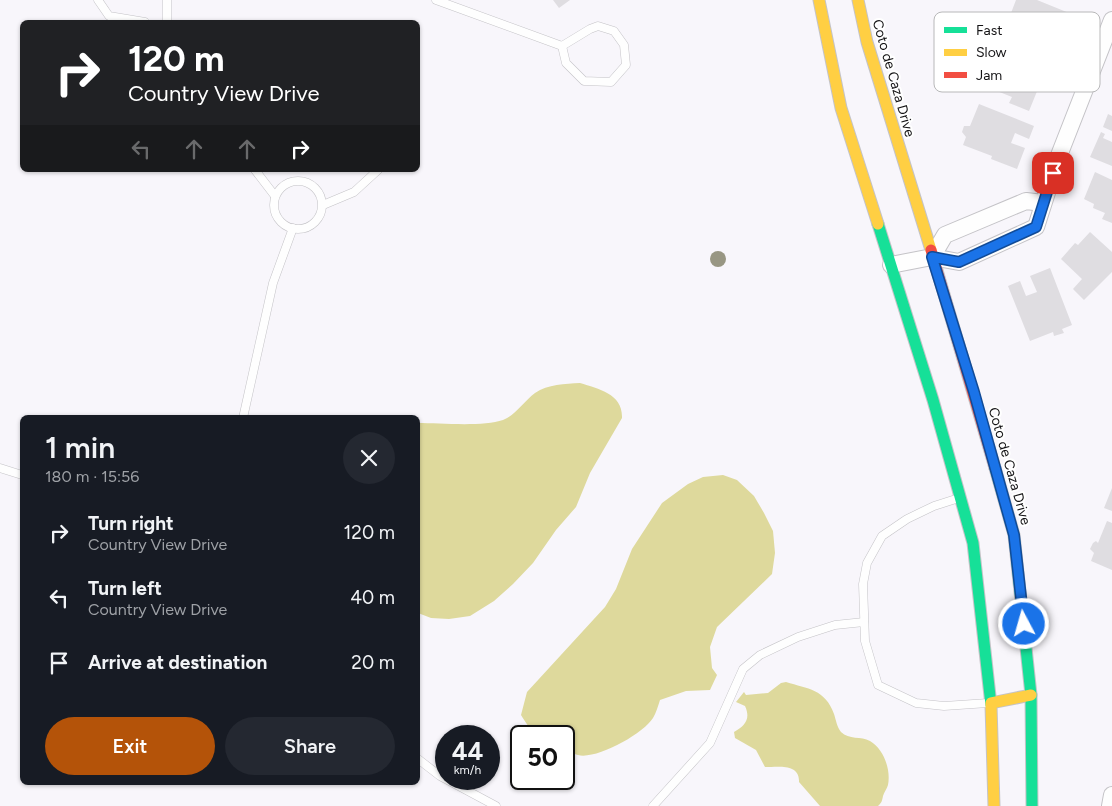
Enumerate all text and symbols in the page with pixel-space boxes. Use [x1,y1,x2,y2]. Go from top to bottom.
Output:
legend [934,12,1100,92]
street label: Coto de Caza Drive [869,17,919,139]
text: Fast [976,22,1002,39]
text: 120 m [128,38,225,80]
icon: right [45,40,110,105]
text: Slow [976,44,1007,61]
text: Jam [976,67,1002,84]
text: Country View Drive [128,80,320,107]
icon: left [127,135,155,163]
icon: ahead [180,135,208,163]
icon: ahead [233,135,261,163]
icon: right [286,135,314,163]
pin [1032,152,1074,194]
icon: arrive [1039,159,1067,187]
street label: Coto de Caza Drive [985,405,1035,527]
text: 1 min [45,429,115,466]
button: close [343,432,395,484]
text: 180 m · 15:56 [45,467,139,486]
text: Turn right [88,512,174,535]
icon: right [45,519,73,547]
text: 120 m [343,521,395,544]
text: Country View Drive [88,535,227,554]
text: Turn left [88,577,162,600]
icon: left [45,584,73,612]
text: 40 m [350,586,395,609]
position arrow [997,597,1049,649]
text: Country View Drive [88,600,227,619]
icon: arrive [45,649,73,677]
text: Arrive at destination [88,651,267,674]
text: 20 m [351,651,395,674]
button: Exit [45,717,215,775]
button: Share [225,717,395,775]
speed limit sign: 50 [510,725,575,790]
text: 44 [452,736,483,766]
text: km/h [454,763,481,777]

